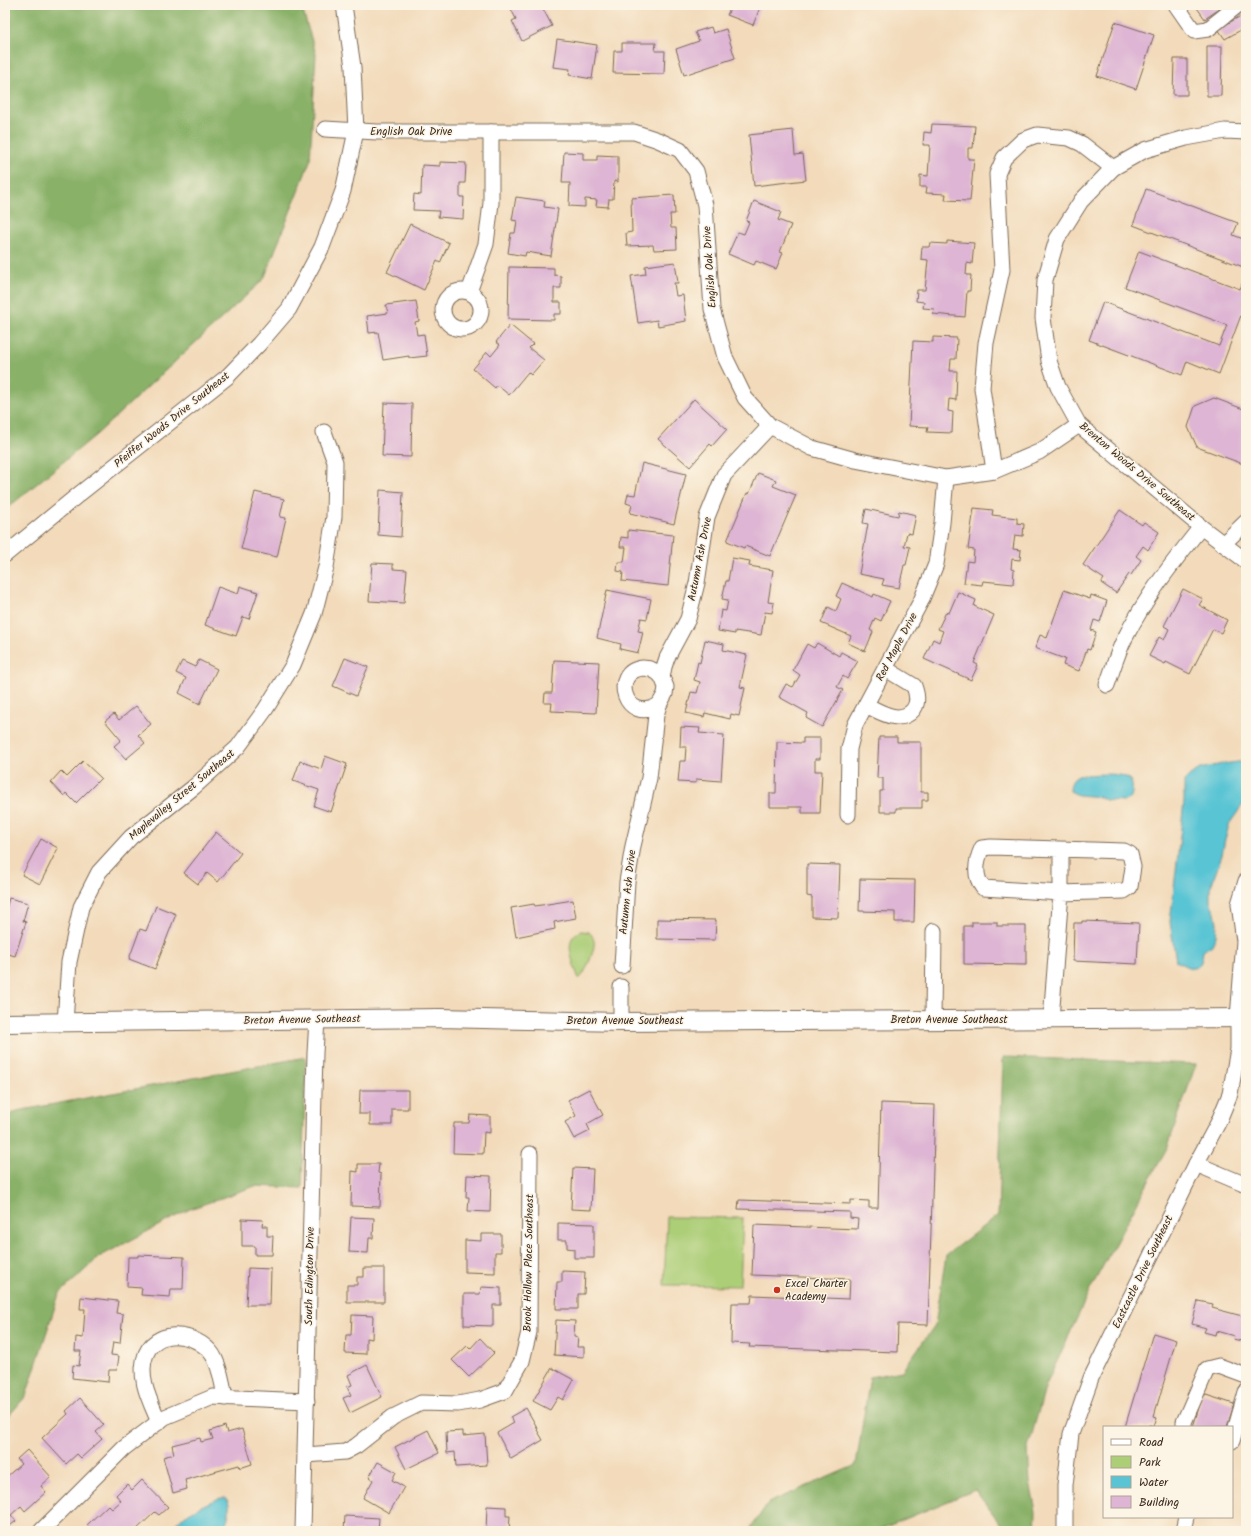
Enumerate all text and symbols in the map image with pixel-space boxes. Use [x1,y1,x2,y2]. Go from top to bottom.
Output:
street label: English Oak Drive [370,123,452,141]
street label: English Oak Drive [698,225,722,309]
street label: Pfeiffer Woods Drive Southeast [110,367,234,473]
street label: Brenton Woods Drive Southeast [1075,418,1200,527]
street label: Autumn Ash Drive [683,515,717,603]
street label: Red Maple Drive [871,609,923,685]
street label: Maplevalley Street Southeast [125,745,240,845]
street label: Autumn Ash Drive [615,849,641,935]
street label: Breton Avenue Southeast [243,1010,362,1030]
street label: Breton Avenue Southeast [890,1011,1008,1029]
street label: Breton Avenue Southeast [566,1012,684,1030]
street label: Brook Hollow Place Southeast [519,1193,539,1332]
street label: Eastcastle Drive Southeast [1108,1212,1179,1332]
street label: South Edington Drive [300,1226,320,1326]
place label: Excel Charter Academy [785,1275,849,1306]
marker: Excel Charter Academy [772,1285,782,1295]
legend [1103,1426,1233,1518]
text: Road [1139,1433,1164,1452]
text: Park [1139,1453,1161,1472]
text: Water [1139,1473,1169,1492]
text: Building [1139,1493,1179,1512]

